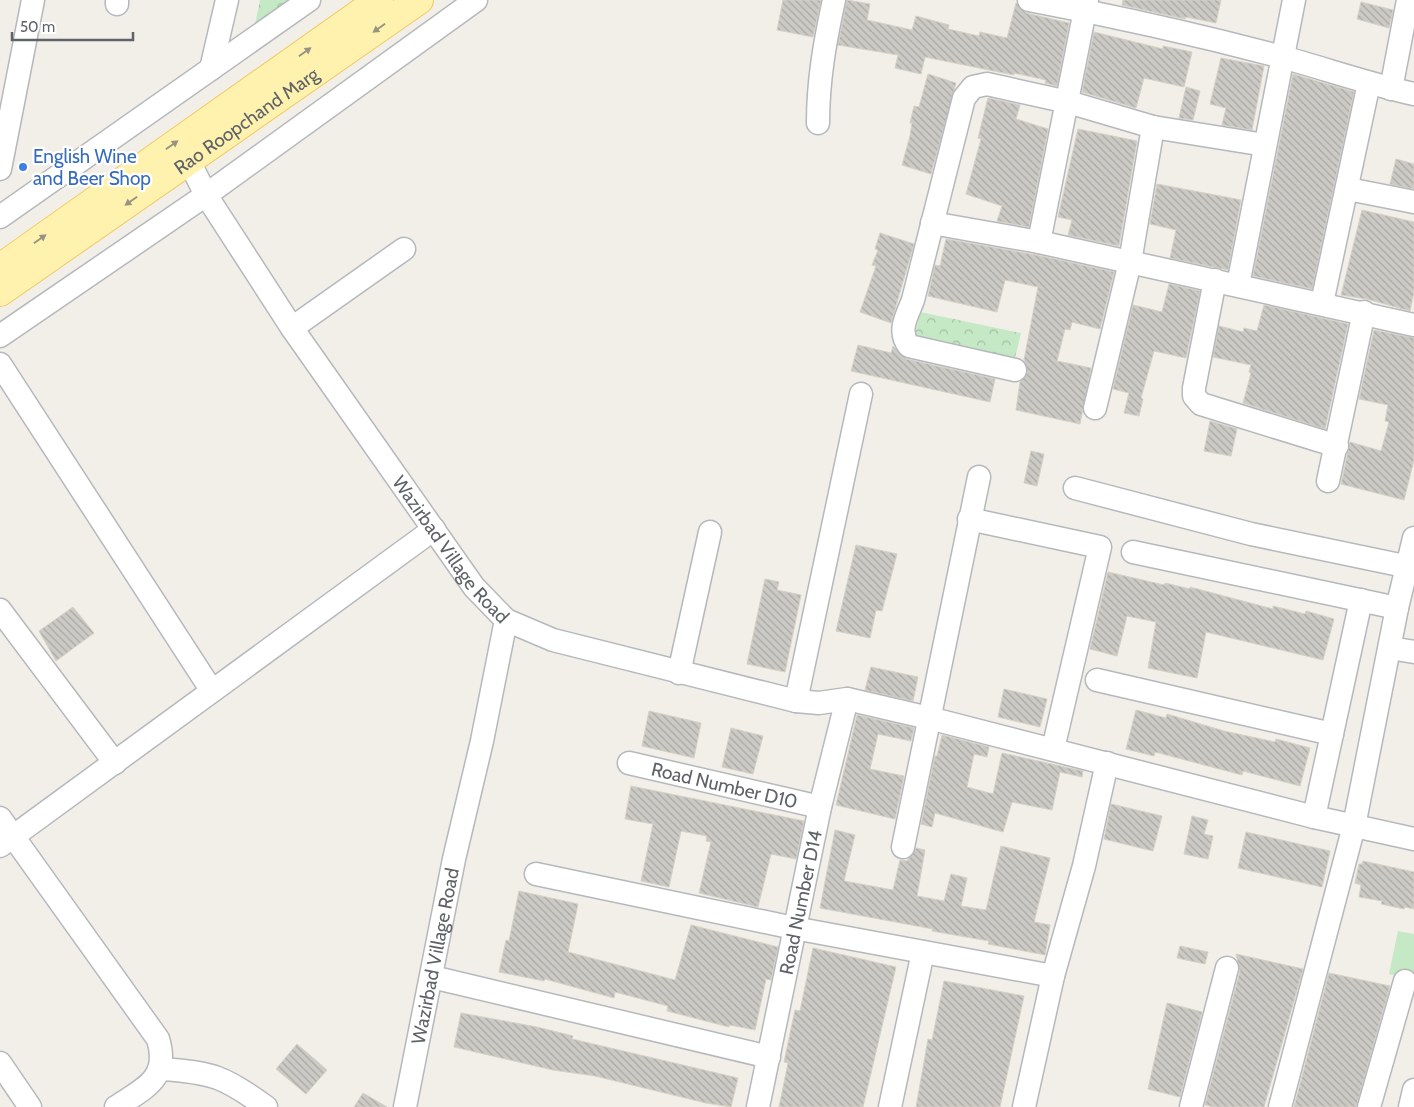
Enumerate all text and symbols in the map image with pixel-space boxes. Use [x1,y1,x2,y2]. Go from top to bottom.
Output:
scale bar [12,10,134,42]
text: 50 m [20,18,55,36]
one-way arrow [373,23,386,33]
one-way arrow [298,47,312,57]
street label: Rao Roopchand Marg [170,62,324,179]
one-way arrow [165,140,179,150]
place label: English Wine and Beer Shop [33,145,151,190]
marker: English Wine and Beer Shop [17,161,29,173]
one-way arrow [124,196,138,206]
one-way arrow [33,234,47,244]
street label: Wazirbad Village Road [387,471,514,628]
street label: Road Number D10 [649,758,800,813]
street label: Road Number D14 [775,828,827,977]
street label: Wazirbad Village Road [407,866,464,1046]

